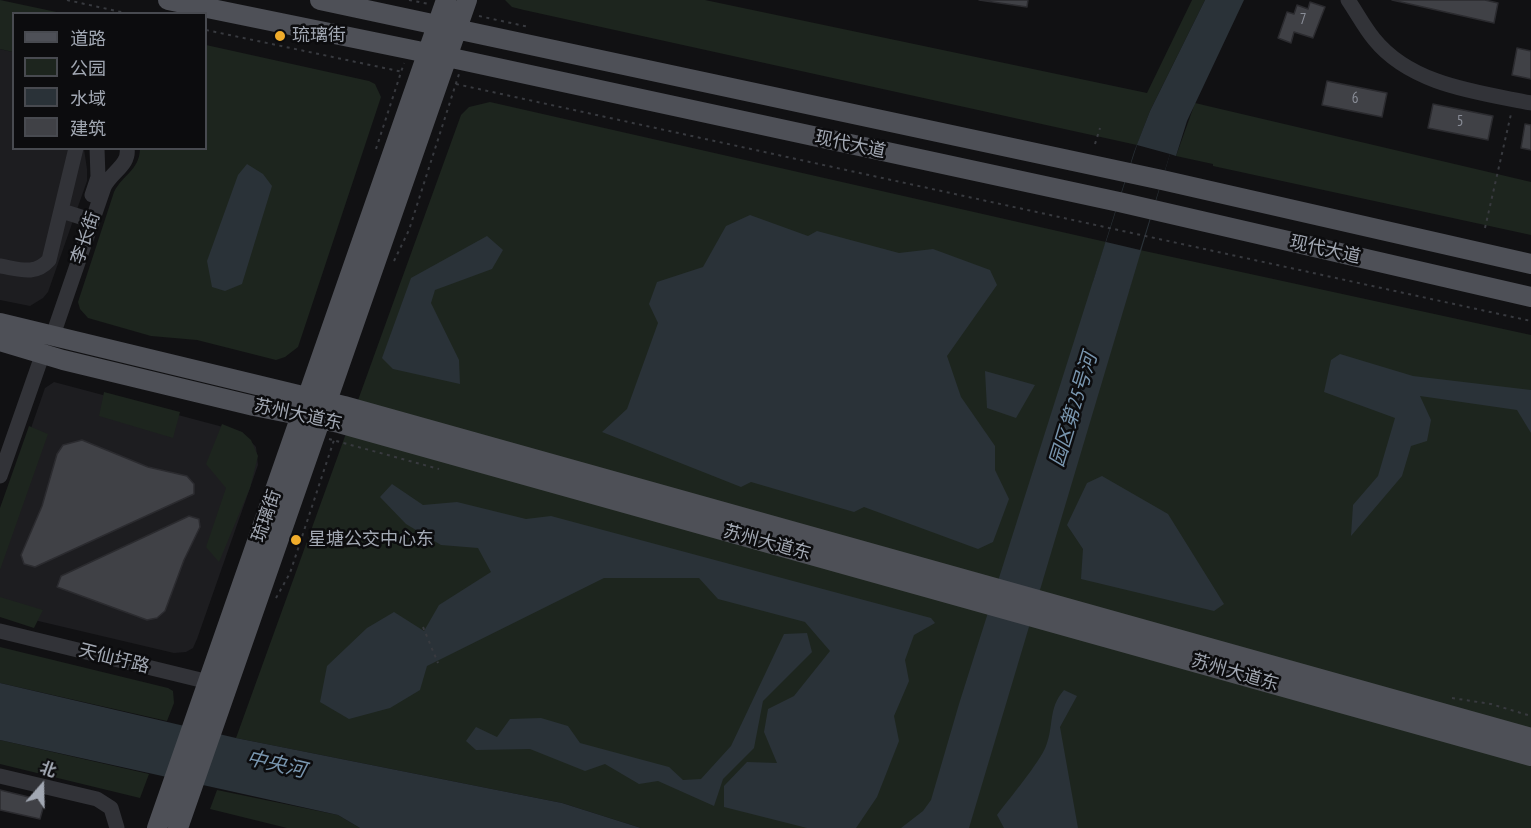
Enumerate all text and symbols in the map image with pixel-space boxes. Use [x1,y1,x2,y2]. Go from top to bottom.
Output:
house number: 7 [1300,11,1306,29]
legend [12,12,207,150]
place label: 琉璃街 [292,25,346,47]
text: 道路 [70,27,106,50]
marker: 琉璃街 [273,29,287,43]
text: 公园 [70,57,106,80]
text: 水域 [70,87,106,110]
house number: 6 [1352,90,1358,108]
house number: 5 [1457,113,1463,131]
text: 建筑 [70,117,106,140]
street label: 现代大道 [813,127,887,163]
street label: 李长街 [67,209,105,267]
street label: 现代大道 [1287,231,1363,269]
water label: 园区第25号河 [1045,350,1103,470]
street label: 苏州大道东 [252,395,344,435]
street label: 琉璃街 [248,487,286,545]
street label: 苏州大道东 [721,521,813,565]
place label: 星塘公交中心东 [308,529,434,551]
marker: 星塘公交中心东 [289,533,303,547]
street label: 天仙圩路 [76,640,152,678]
street label: 苏州大道东 [1189,650,1281,696]
water label: 中央河 [244,747,308,783]
north arrow [12,756,72,816]
text: 北 [37,757,59,781]

